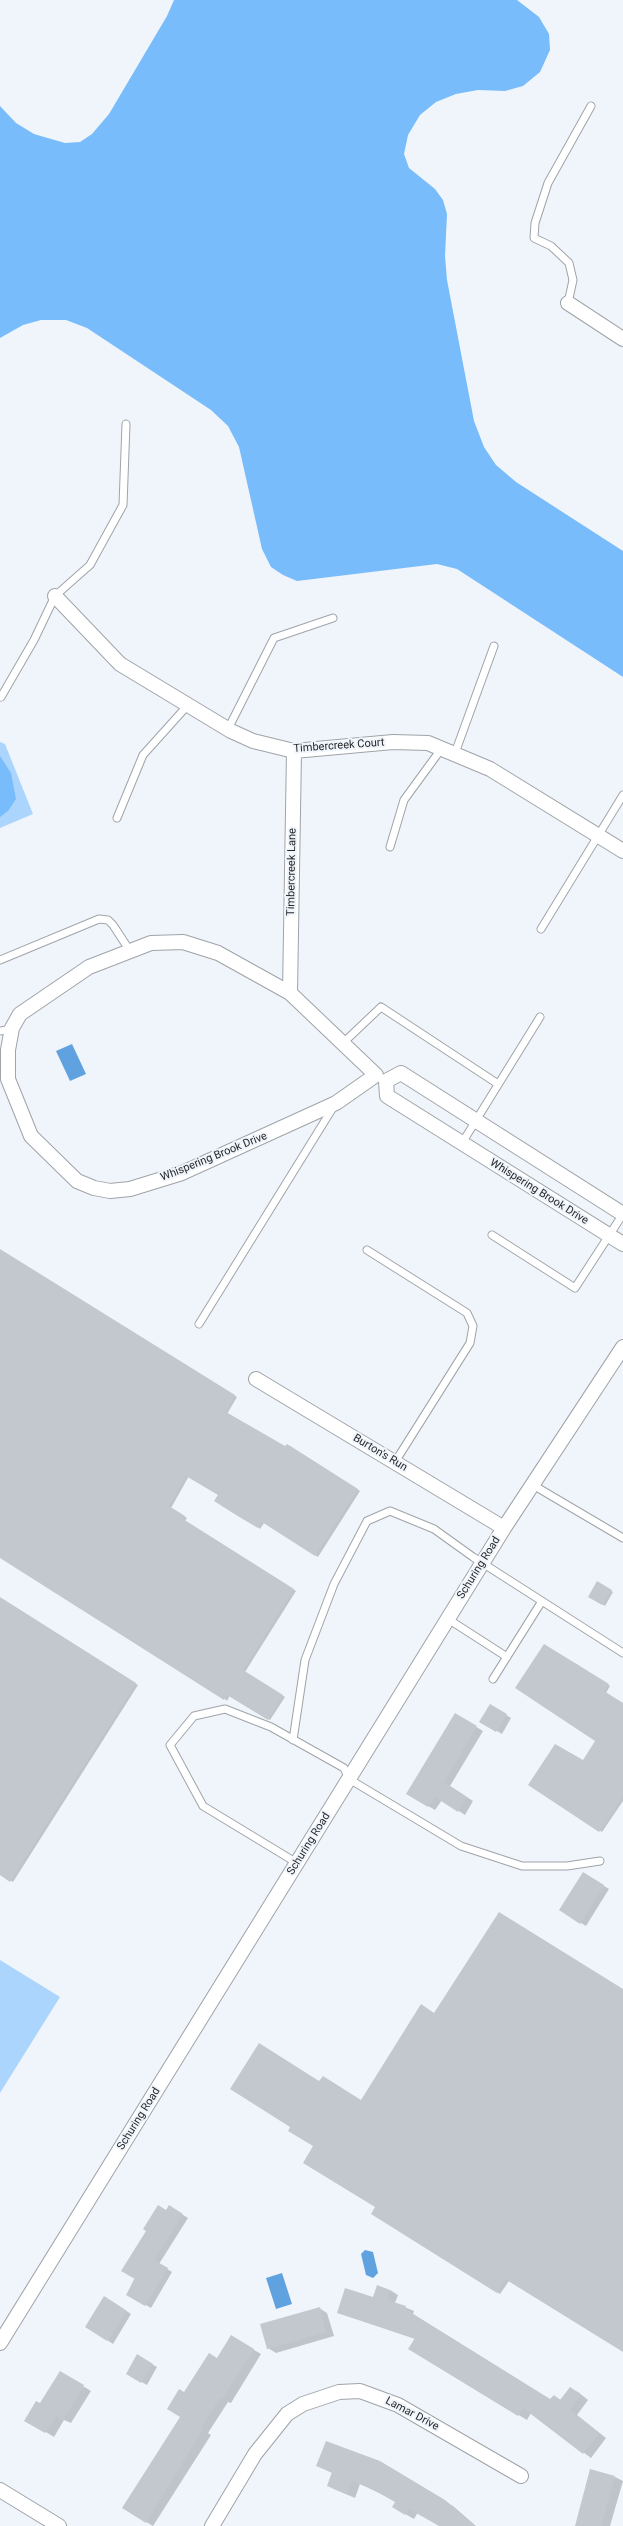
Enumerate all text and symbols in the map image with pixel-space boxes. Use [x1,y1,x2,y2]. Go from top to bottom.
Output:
street label: Timbercreek Court [293,736,385,756]
street label: Timbercreek Lane [285,828,299,916]
street label: Whispering Brook Drive [159,1130,269,1184]
street label: Whispering Brook Drive [487,1156,591,1228]
street label: Burton's Run [350,1432,410,1474]
street label: Schuring Road [455,1534,503,1602]
street label: Schuring Road [285,1810,333,1878]
street label: Schuring Road [115,2085,163,2153]
street label: Lamar Drive [383,2394,441,2434]

